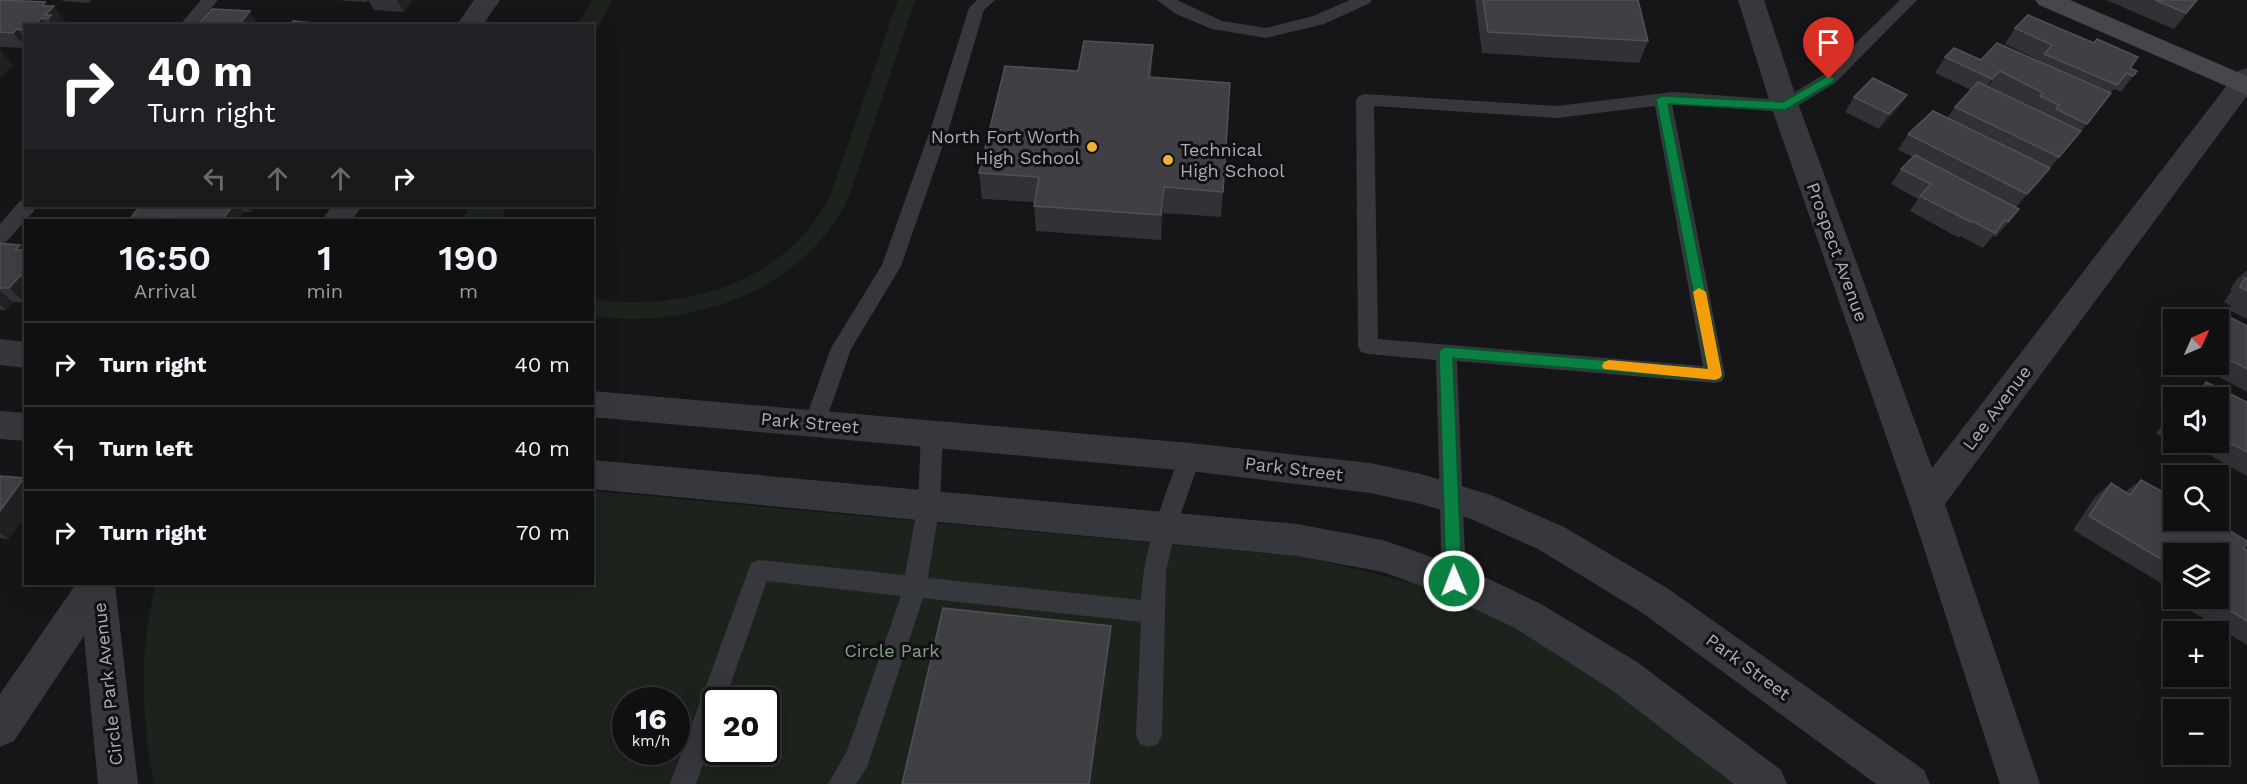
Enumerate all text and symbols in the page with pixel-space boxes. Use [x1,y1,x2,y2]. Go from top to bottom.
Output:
pin [1803,17,1854,79]
icon: arrive [1812,26,1845,59]
text: 40 m [147,47,253,96]
icon: right [48,48,126,126]
text: Turn right [147,97,276,129]
place label: North Fort Worth High School [931,126,1080,168]
place label: Technical High School [1180,139,1285,181]
marker: North Fort Worth High School [1085,140,1099,154]
marker: Technical High School [1161,153,1175,167]
icon: left [198,162,231,195]
icon: ahead [261,162,294,195]
icon: ahead [324,162,357,195]
icon: right [387,162,420,195]
street label: Prospect Avenue [1803,179,1872,324]
text: 16:50 [119,237,211,279]
text: 1 [317,237,332,279]
text: 190 [439,237,499,279]
text: Arrival [134,279,196,303]
text: min [306,279,343,303]
text: m [459,279,478,303]
north arrow [2163,309,2229,375]
map controls [2163,309,2229,765]
icon: right [48,348,81,381]
text: Turn right [99,352,206,377]
text: 40 m [514,352,570,377]
street label: Lee Avenue [1958,361,2035,454]
button: sound [2163,387,2229,453]
street label: Park Street [760,408,861,437]
icon: left [48,432,81,465]
text: Turn left [99,436,193,461]
text: 40 m [514,436,570,461]
street label: Park Street [1244,452,1345,485]
button: search [2163,465,2229,531]
icon: right [48,516,81,549]
text: Turn right [99,520,206,545]
text: 70 m [516,520,570,545]
button: layers [2163,543,2229,609]
position arrow [1422,549,1486,613]
street label: Circle Park Avenue [89,602,127,767]
button: + [2163,621,2229,687]
street label: Park Street [1702,629,1795,704]
park label: Circle Park [844,640,940,661]
speed limit sign: 20 [702,687,780,765]
button: − [2163,699,2229,765]
text: 16 [635,701,667,736]
text: km/h [632,732,670,750]

